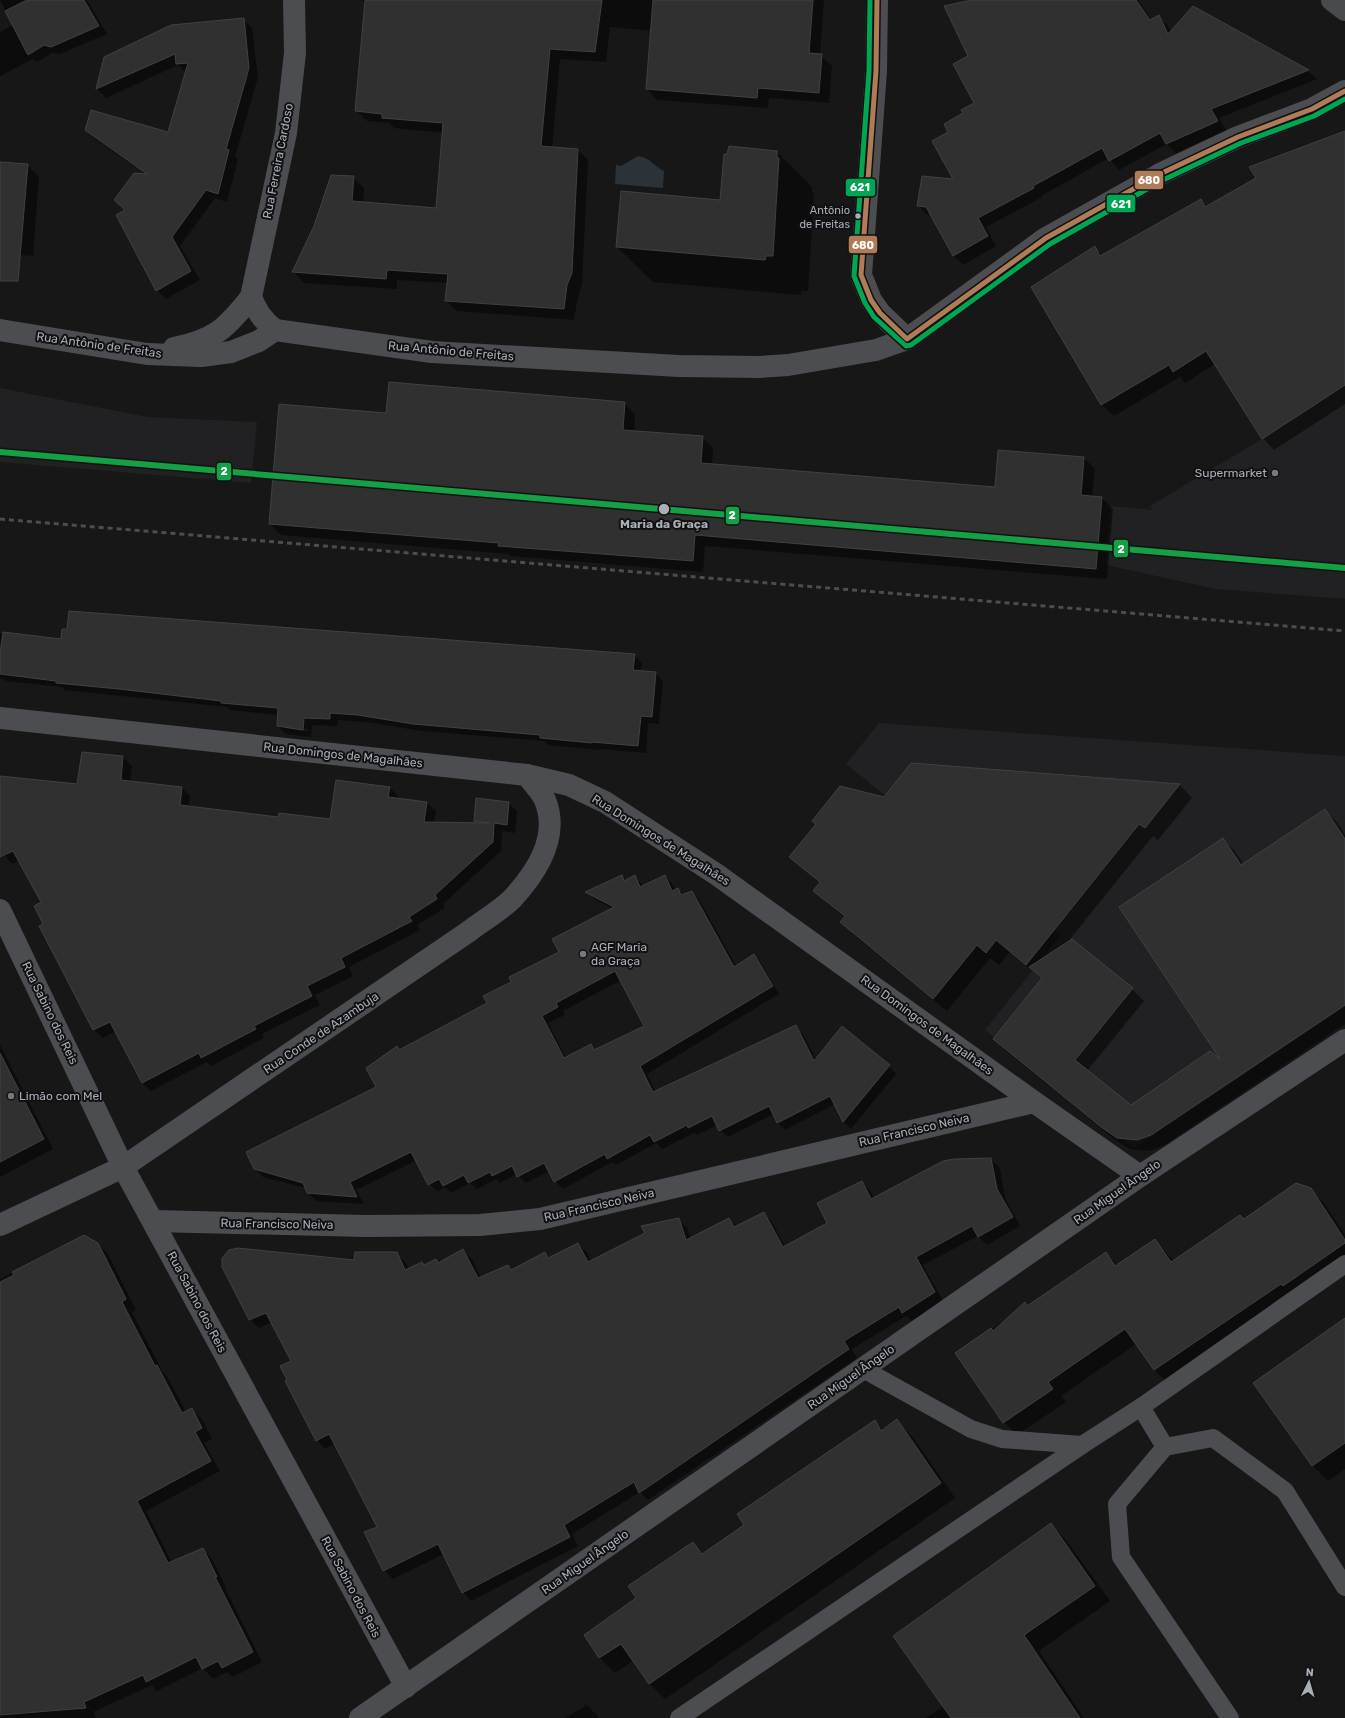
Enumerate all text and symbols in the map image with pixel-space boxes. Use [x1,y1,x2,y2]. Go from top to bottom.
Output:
street label: Rua Ferreira Cardoso [260,102,296,220]
line badge: 680 [1134,170,1164,190]
text: 680 [1138,174,1160,187]
line badge: 621 [845,178,876,197]
text: 621 [850,181,870,194]
line badge: 621 [1106,194,1136,213]
text: 621 [1111,198,1131,211]
place label: Antônio de Freitas [799,204,850,231]
marker: Antônio de Freitas [853,211,863,221]
line badge: 680 [848,235,878,254]
text: 680 [852,239,874,252]
street label: Rua Antônio de Freitas [35,329,163,361]
street label: Rua Antônio de Freitas [387,339,515,363]
line badge: 2 [216,462,232,481]
text: 2 [220,465,228,478]
place label: Supermarket [1195,466,1267,480]
marker: Supermarket [1270,468,1280,478]
marker: Maria da Graça [657,502,671,516]
line badge: 2 [725,506,740,525]
text: 2 [728,509,736,522]
place label: Maria da Graça [620,517,708,531]
line badge: 2 [1113,539,1129,558]
text: 2 [1117,543,1125,556]
street label: Rua Domingos de Magalhães [263,740,423,770]
street label: Rua Domingos de Magalhães [589,792,733,888]
place label: AGF Maria da Graça [591,940,647,968]
marker: AGF Maria da Graça [578,949,588,959]
street label: Rua Sabino dos Reis [19,959,81,1067]
street label: Rua Domingos de Magalhães [858,972,996,1078]
street label: Rua Conde de Azambuja [261,989,381,1077]
place label: Limão com Mel [19,1089,102,1103]
marker: Limão com Mel [6,1091,16,1101]
street label: Rua Francisco Neiva [857,1110,971,1150]
street label: Rua Miguel Ângelo [1071,1157,1163,1227]
street label: Rua Francisco Neiva [542,1185,656,1225]
street label: Rua Francisco Neiva [220,1216,334,1232]
street label: Rua Sabino dos Reis [164,1249,230,1355]
street label: Rua Miguel Ângelo [805,1342,897,1412]
street label: Rua Miguel Ângelo [539,1527,631,1597]
street label: Rua Sabino dos Reis [318,1534,384,1640]
north arrow [1289,1662,1329,1702]
text: N [1305,1666,1314,1679]

